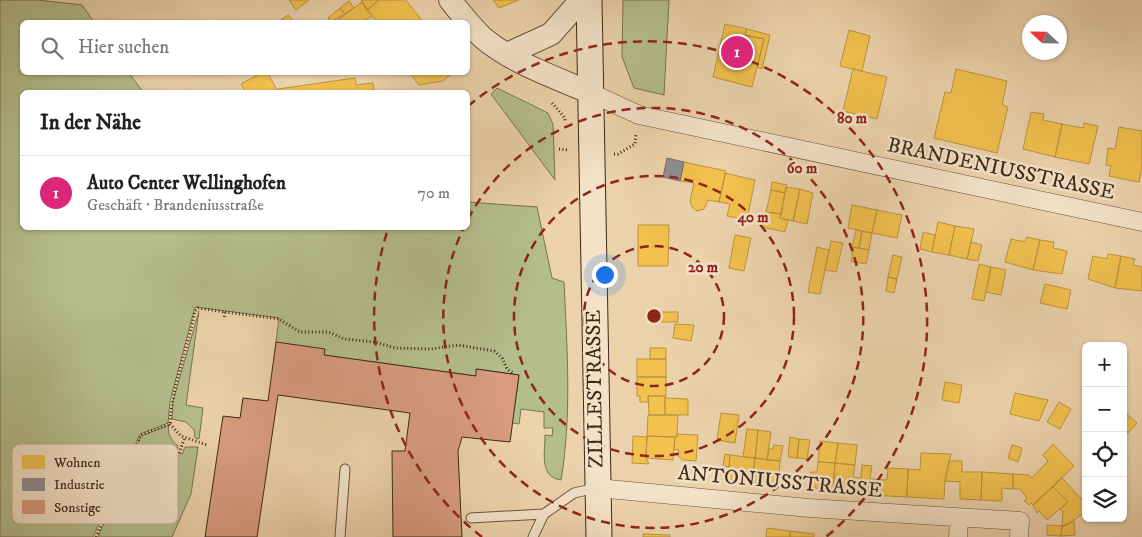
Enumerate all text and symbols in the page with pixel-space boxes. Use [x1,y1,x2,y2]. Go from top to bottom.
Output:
north arrow [1022,15,1067,60]
search box [20,20,470,75]
pin: 1 [721,33,753,71]
icon: search [38,34,66,62]
text: Hier suchen [78,36,169,59]
text: 80 m [837,109,868,128]
text: In der Nähe [40,110,141,136]
street label: BRANDENIUSSTRASSE [885,132,1117,206]
text: 60 m [787,159,818,178]
text: Auto Center Wellinghofen [87,172,286,195]
text: 1 [53,183,59,203]
text: 70 m [418,183,450,203]
text: Geschäft · Brandeniusstraße [87,195,264,215]
text: 40 m [736,208,769,227]
text: 20 m [688,258,719,277]
your location [592,262,618,288]
centre of rings [645,307,663,325]
street label: ZILLESTRASSE [581,309,609,468]
map controls [1082,342,1127,522]
button: + [1082,342,1127,387]
button: − [1082,387,1127,432]
button: locate [1082,432,1127,477]
legend [12,444,178,524]
text: Wohnen [53,454,101,472]
street label: ANTONIUSSTRASSE [677,460,884,504]
text: Industrie [54,476,105,494]
button: layers [1082,477,1127,522]
text: Sonstige [54,499,101,517]

